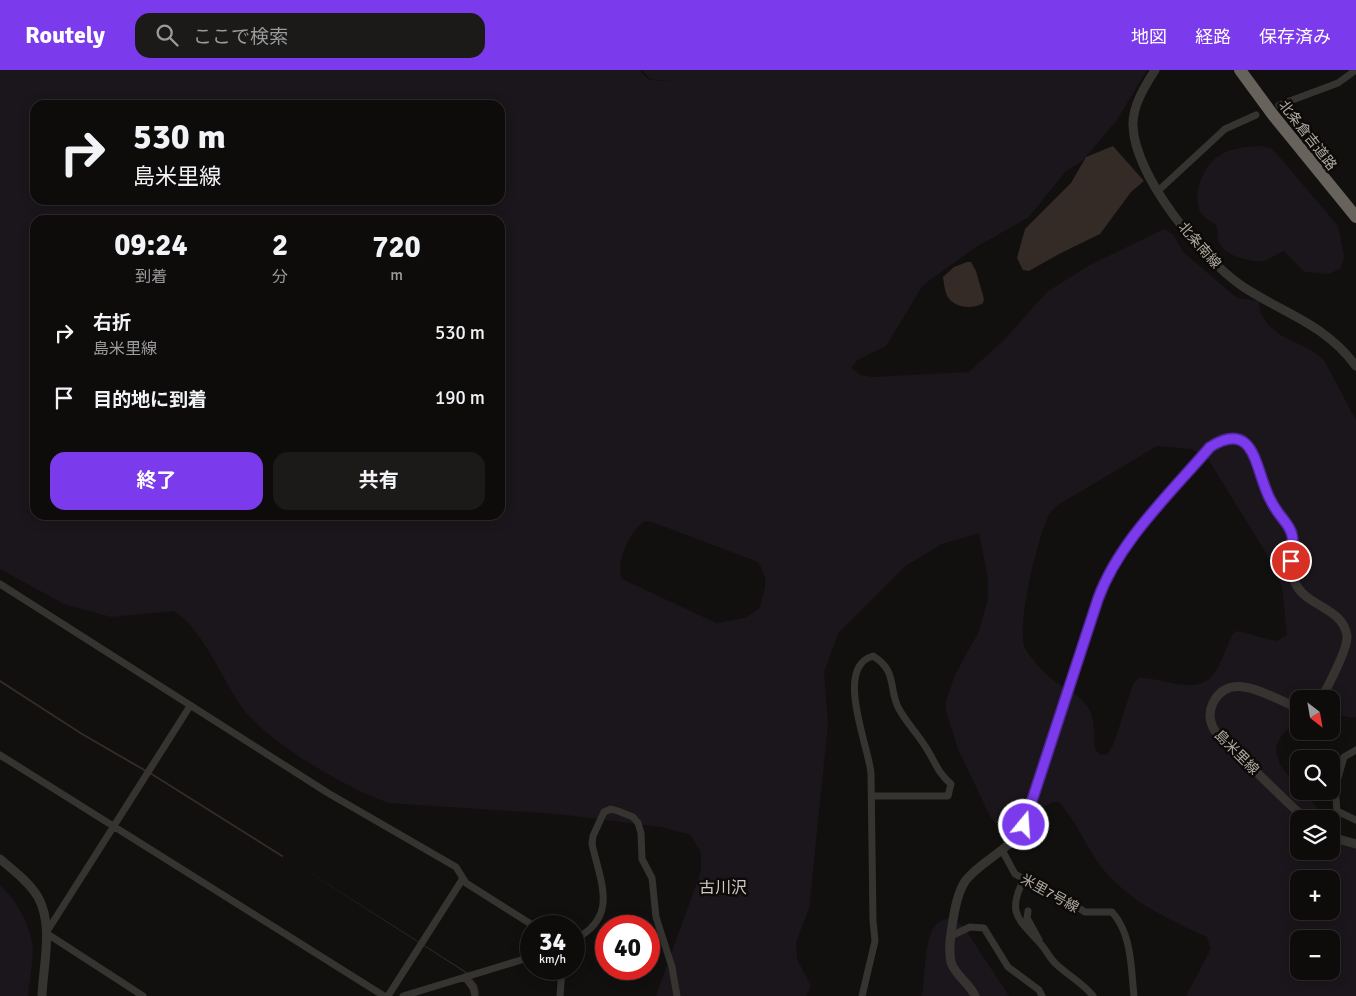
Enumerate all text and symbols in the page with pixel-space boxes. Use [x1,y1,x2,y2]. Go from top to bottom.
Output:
search box [135,13,485,58]
text: Routely [25,20,105,50]
icon: search [153,21,181,49]
text: ここで検索 [193,25,288,49]
text: 地図 [1131,26,1167,48]
text: 経路 [1195,26,1231,48]
text: 保存済み [1259,26,1331,48]
street label: 北条倉吉道路 [1275,97,1340,174]
text: 530 m [133,115,226,158]
icon: right [50,120,115,185]
text: 島米里線 [133,163,221,190]
street label: 北条南線 [1175,219,1224,272]
text: 09:24 [114,227,188,264]
text: 2 [272,227,288,264]
text: 720 [372,229,421,266]
text: m [390,265,403,285]
text: 到着 [135,267,167,287]
text: 分 [272,267,288,287]
text: 右折 [93,311,131,335]
icon: right [50,319,78,347]
text: 530 m [435,321,485,345]
text: 島米里線 [93,339,157,359]
icon: arrive [50,384,78,412]
text: 190 m [435,386,485,410]
text: 目的地に到着 [93,388,207,412]
button: 終了 [50,452,263,510]
button: 共有 [273,452,485,510]
pin [1270,540,1312,582]
icon: arrive [1277,547,1305,575]
north arrow [1290,690,1340,740]
map controls [1290,690,1340,980]
street label: 島米里線 [1211,727,1262,778]
button: search [1290,750,1340,800]
position arrow [997,798,1049,850]
button: layers [1290,810,1340,860]
button: + [1290,870,1340,920]
street label: 米里7号線 [1018,871,1082,916]
district label: 古川沢 [699,878,747,898]
speed limit sign: 40 [595,915,660,980]
text: 34 [539,926,566,957]
button: − [1290,930,1340,980]
text: km/h [539,952,566,967]

